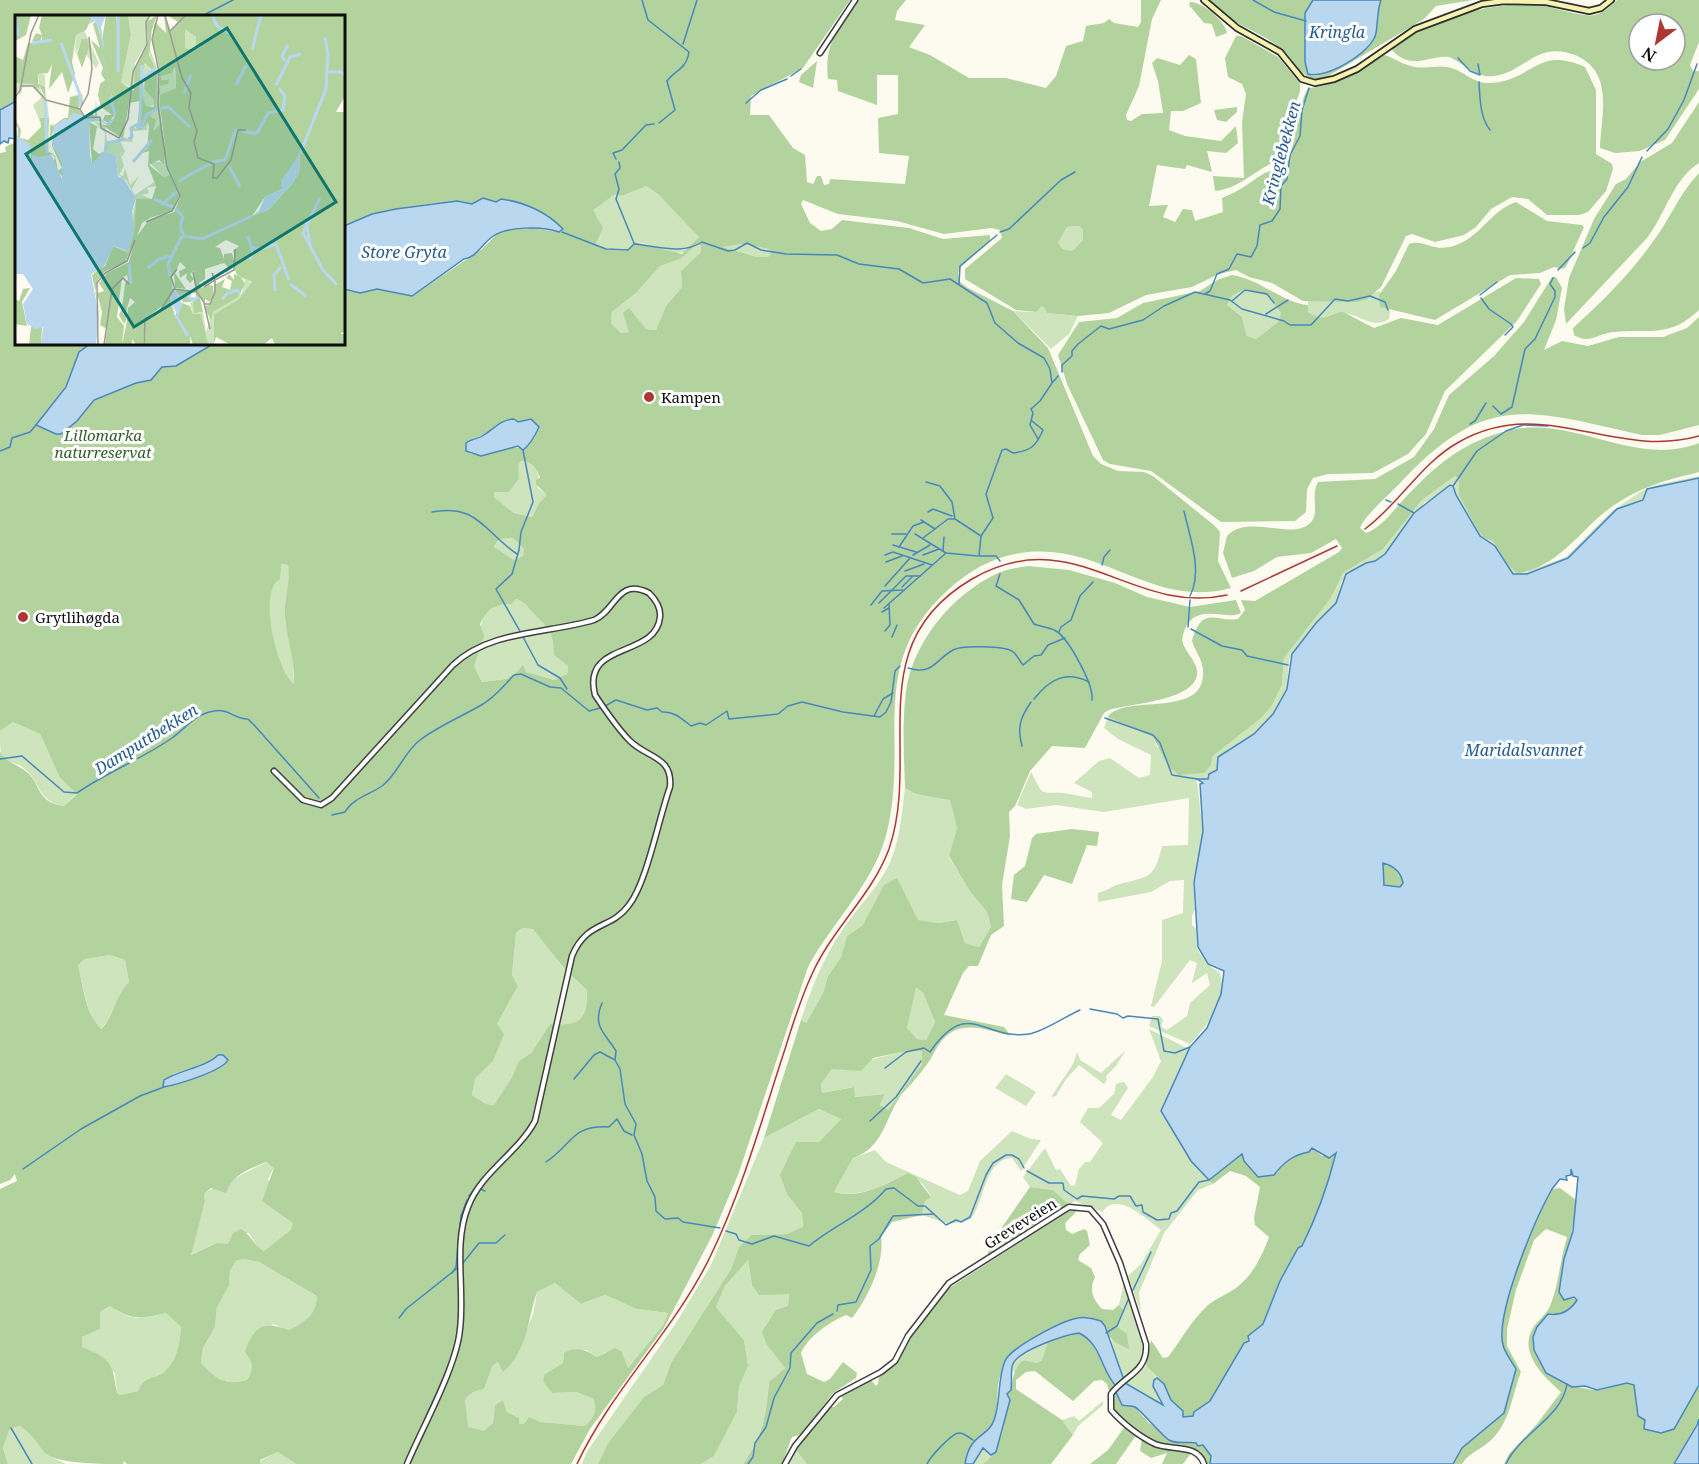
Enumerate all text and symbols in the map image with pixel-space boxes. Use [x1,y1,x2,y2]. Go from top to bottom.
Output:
north arrow [1627,12,1687,72]
inset map [15,15,345,345]
water label: Kringla [1308,21,1366,43]
text: N [1638,42,1660,67]
water label: Kringlebekken [1256,98,1306,209]
water label: Store Gryta [361,241,447,263]
place label: Kampen [661,387,721,407]
marker: Kampen [642,390,656,404]
park label: Lillomarka naturreservat [55,425,152,462]
place label: Grytlihøgda [35,607,120,627]
marker: Grytlihøgda [16,610,30,624]
water label: Damputtbekken [89,698,202,780]
water label: Maridalsvannet [1464,739,1583,761]
street label: Greveveien [980,1193,1060,1253]

